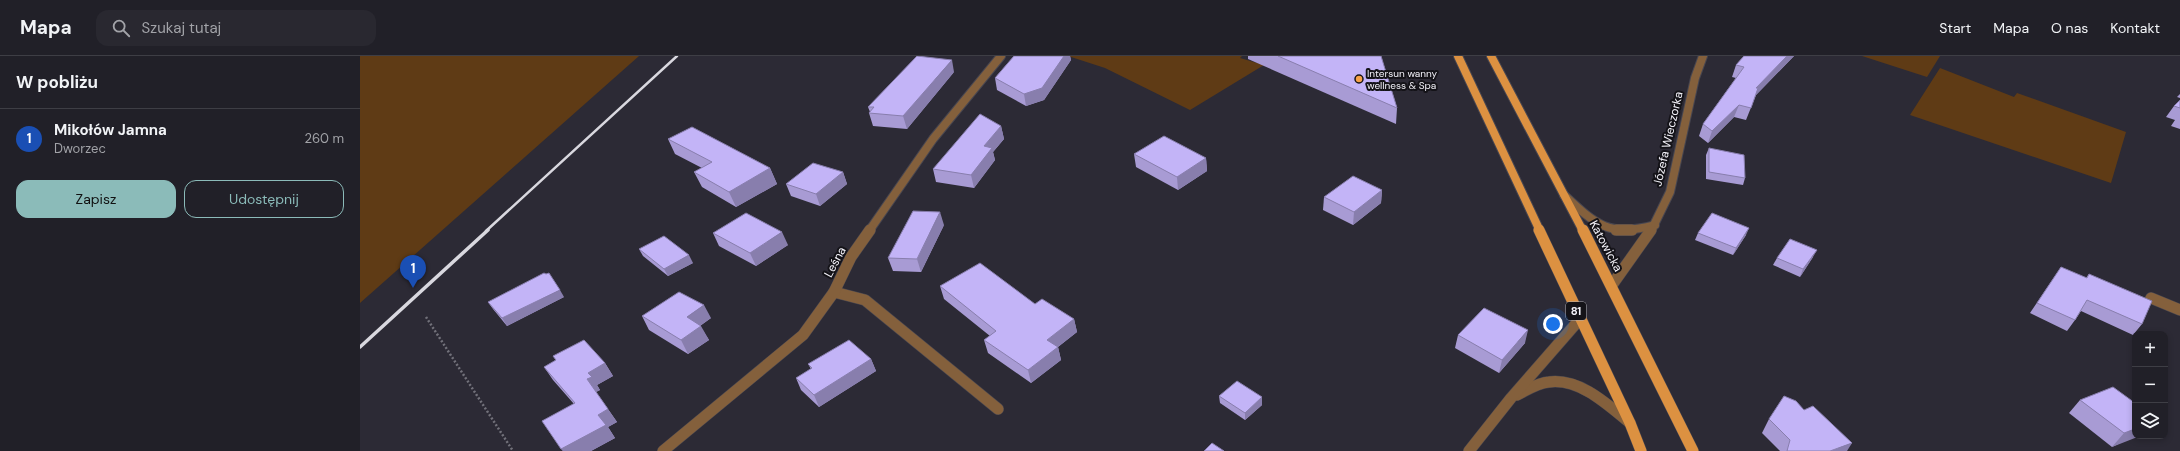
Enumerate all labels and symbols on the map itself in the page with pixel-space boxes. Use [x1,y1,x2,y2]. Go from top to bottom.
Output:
place label: Intersun wanny wellness & Spa [1367,67,1438,92]
marker: Intersun wanny wellness & Spa [1354,74,1364,84]
street label: Józefa Wieczorka [1649,90,1687,188]
street label: Katowicka [1586,218,1626,274]
street label: Leśna [820,244,850,280]
pin: 1 [400,255,426,288]
road number: 81 [1566,302,1586,320]
your location [1543,314,1563,334]

